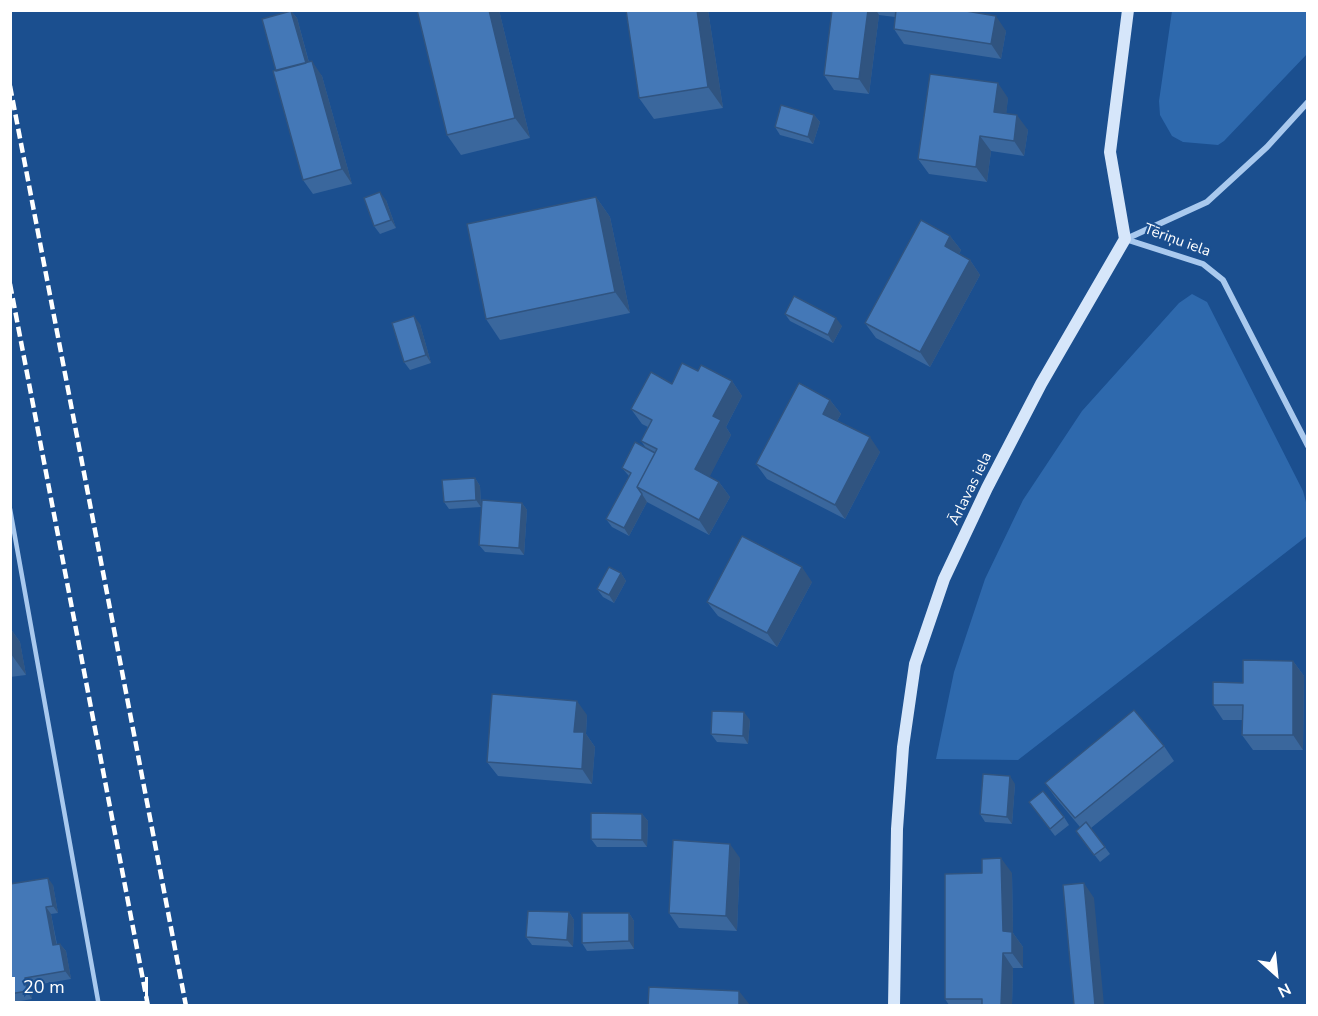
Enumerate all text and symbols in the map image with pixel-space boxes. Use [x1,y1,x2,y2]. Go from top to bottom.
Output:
street label: Tēriņu iela [1141,221,1213,261]
street label: Ārlavas iela [946,450,996,528]
north arrow [1246,944,1306,1004]
scale bar [15,965,152,1003]
text: 20 m [23,975,65,999]
text: N [1274,978,1294,1003]

